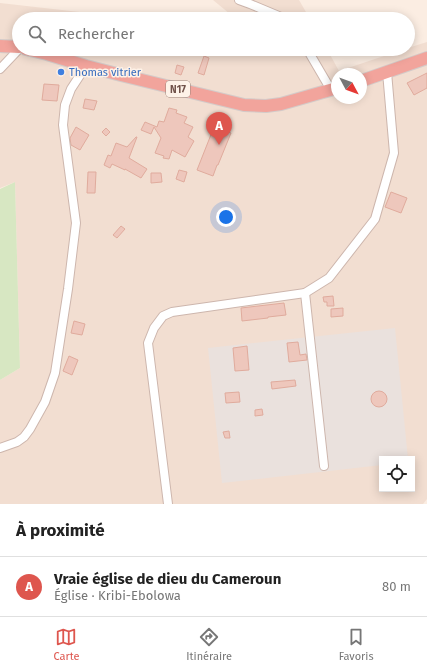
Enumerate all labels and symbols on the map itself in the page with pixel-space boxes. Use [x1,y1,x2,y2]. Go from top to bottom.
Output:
place label: Thomas vitrier [69,66,142,79]
marker: Thomas vitrier [56,67,66,77]
north arrow [331,68,367,104]
road number: N17 [166,81,190,97]
pin: A [206,112,232,145]
your location [216,207,236,227]

